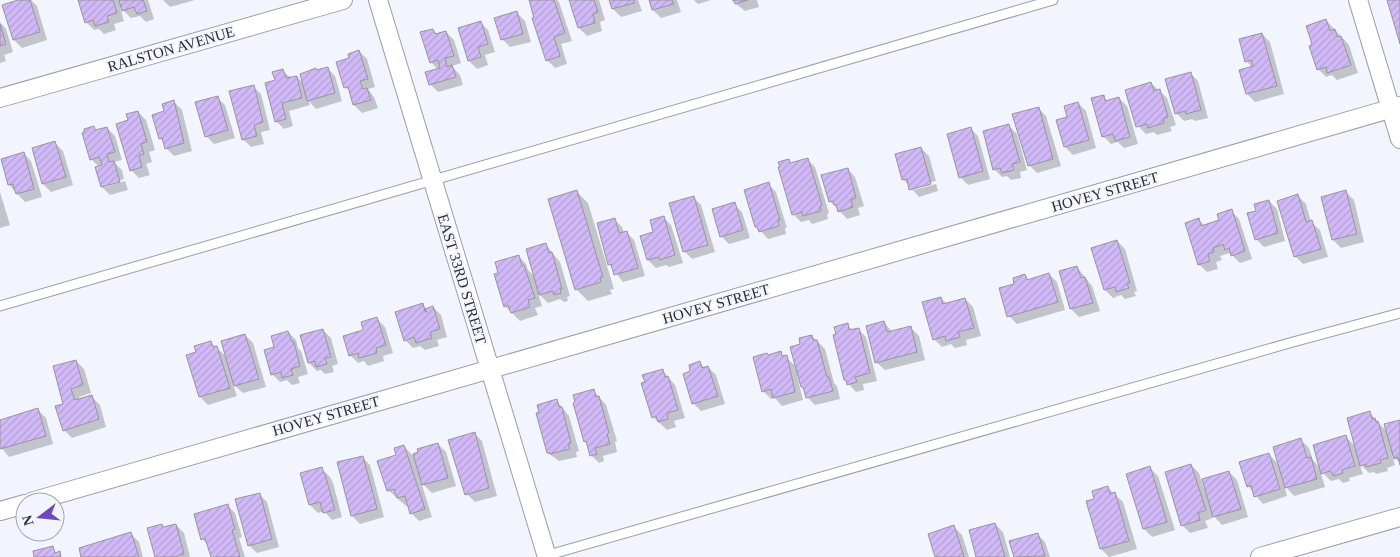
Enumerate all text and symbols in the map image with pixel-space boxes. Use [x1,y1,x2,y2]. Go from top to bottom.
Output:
street label: RALSTON AVENUE [106,23,236,75]
street label: HOVEY STREET [1050,169,1160,215]
street label: EAST 33RD STREET [435,212,489,346]
street label: HOVEY STREET [661,281,771,327]
street label: HOVEY STREET [271,393,381,439]
north arrow [15,492,65,542]
text: N [19,514,37,527]

